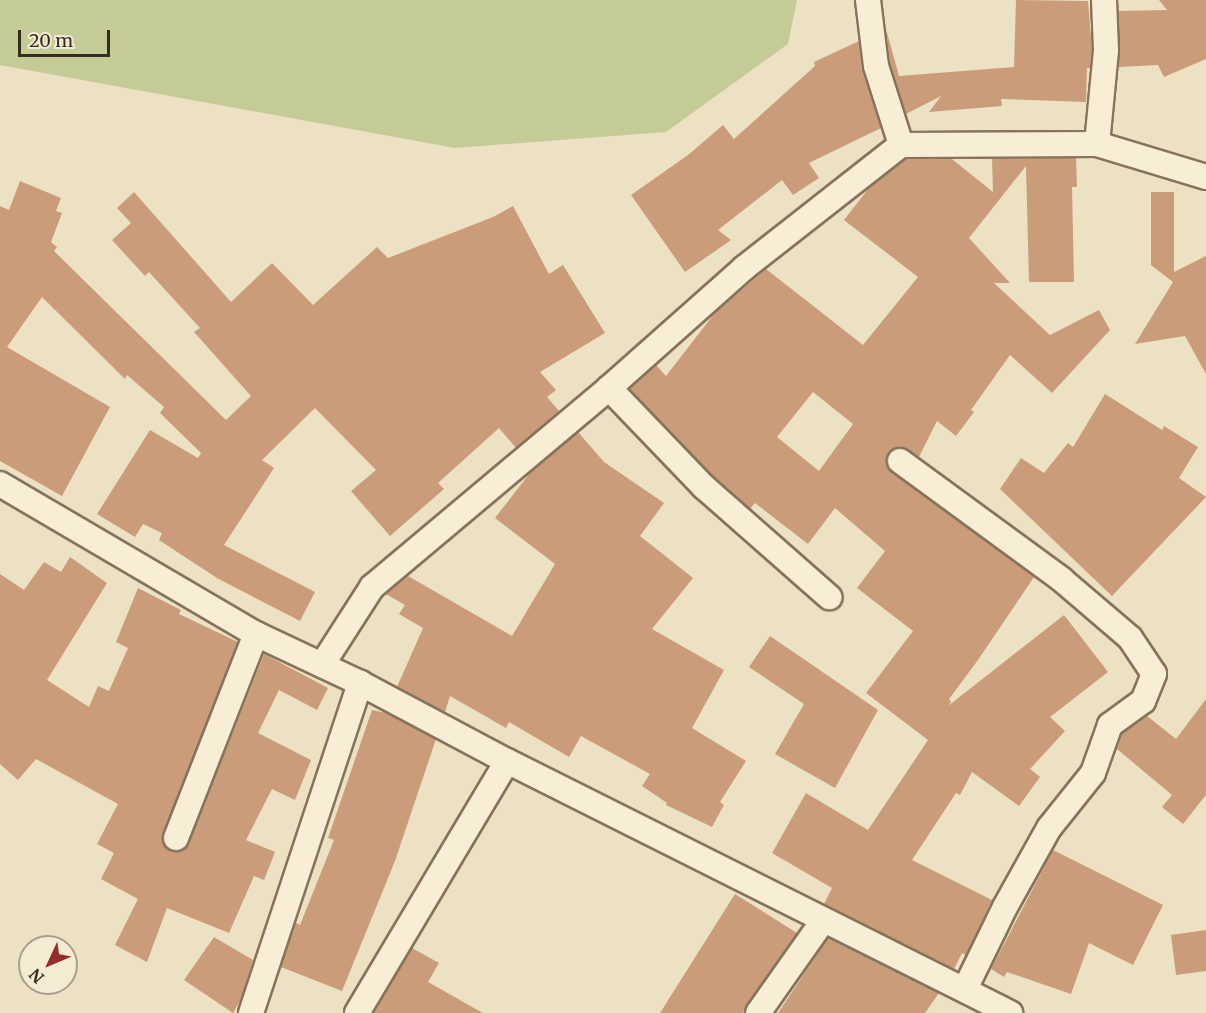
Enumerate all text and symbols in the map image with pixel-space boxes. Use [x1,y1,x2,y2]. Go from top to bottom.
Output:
scale bar [21,18,112,56]
text: 20 m [29,29,73,52]
north arrow [18,935,78,995]
text: N [25,965,48,988]

